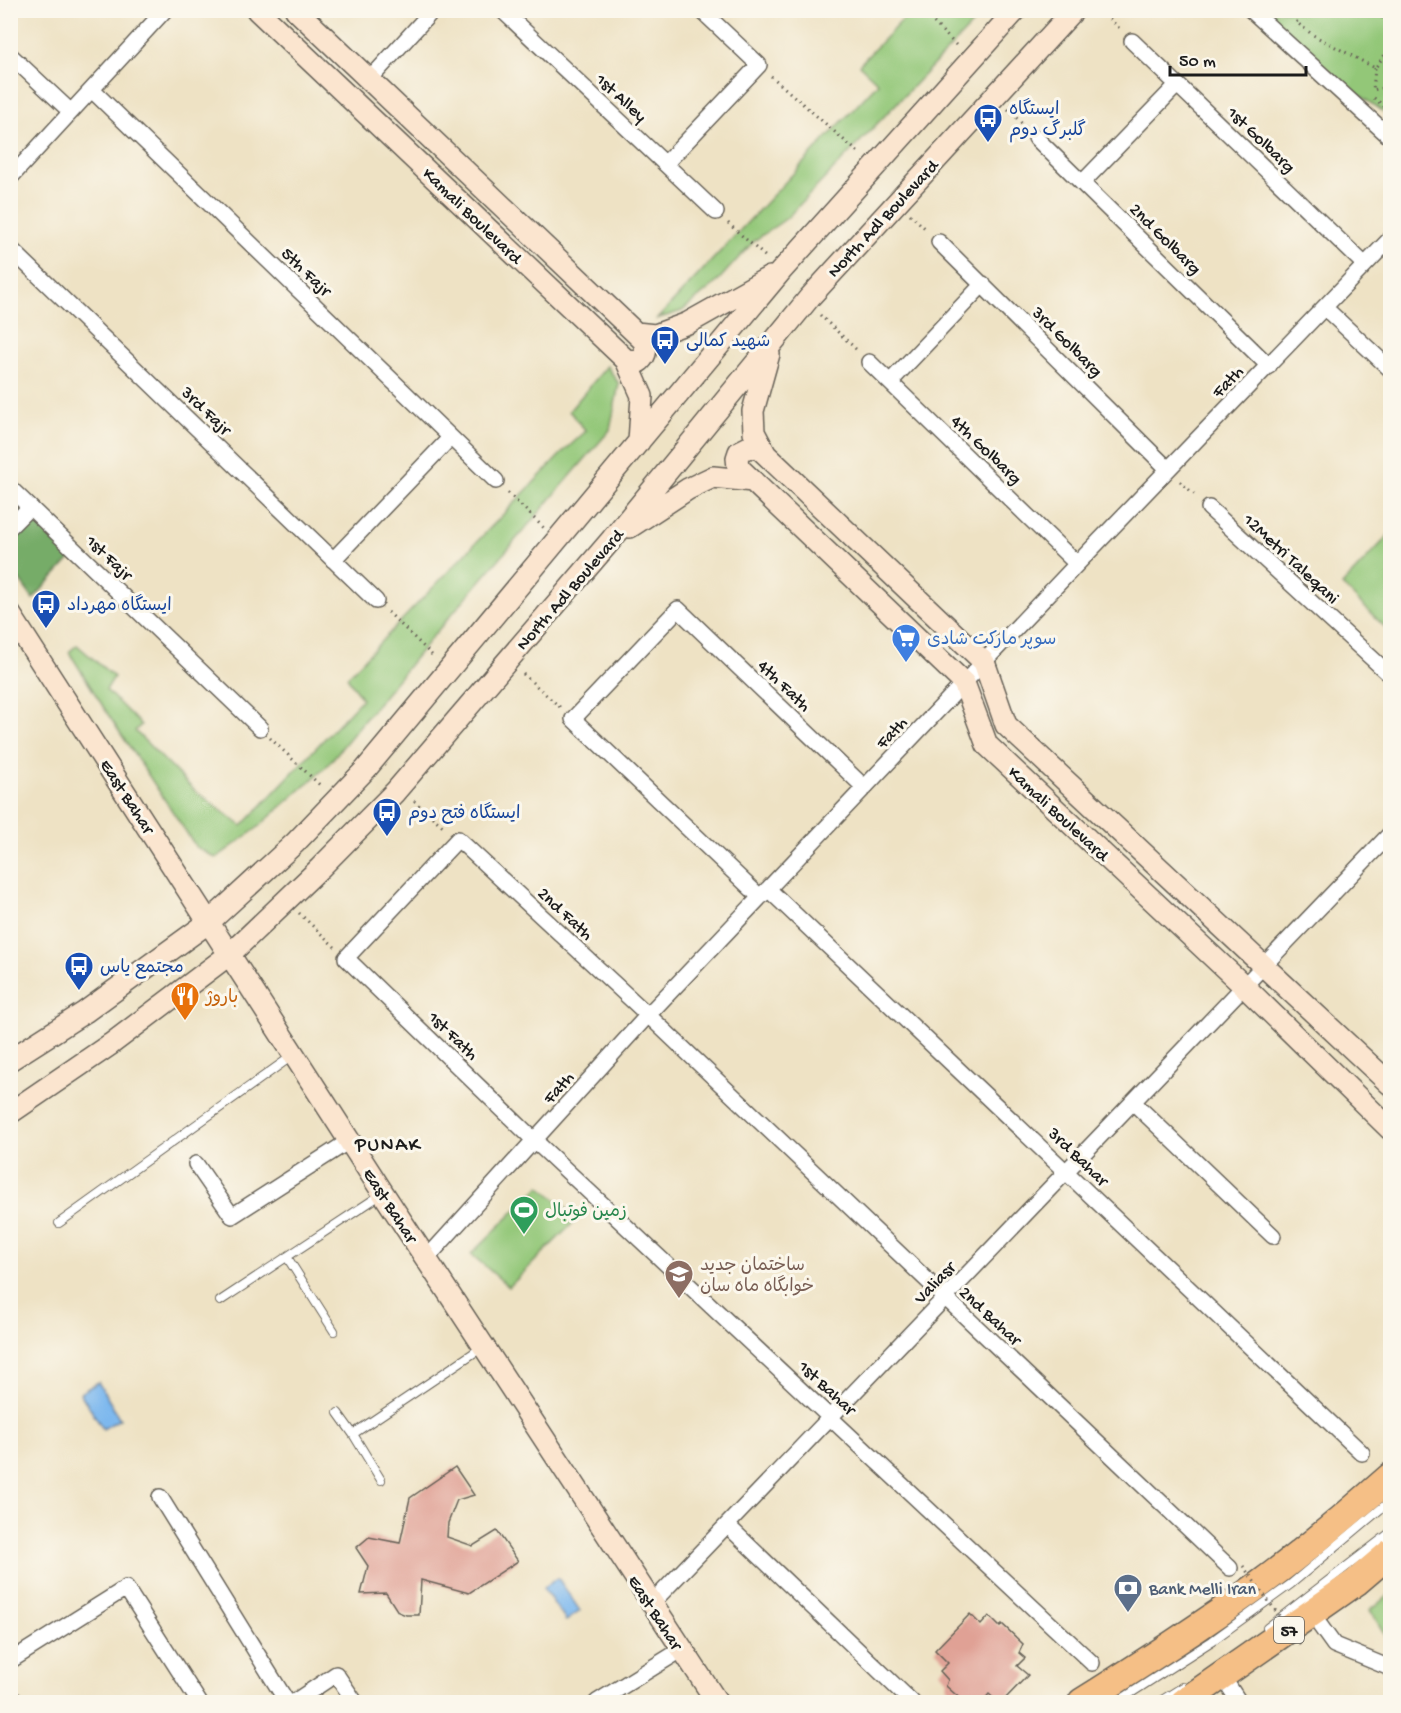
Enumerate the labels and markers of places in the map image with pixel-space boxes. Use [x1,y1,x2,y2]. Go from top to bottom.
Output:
place label: ایستگاه گلبرگ دوم [1009,98,1086,143]
bus stop icon: ایستگاه گلبرگ دوم [972,102,1004,144]
bus stop icon: شهید کمالی [649,324,681,366]
place label: شهید کمالی [686,332,770,353]
bus stop icon: ایستگاه مهرداد [30,588,62,630]
place label: ایستگاه مهرداد [67,594,172,617]
supermarket icon: سوپر مارکت شادی [890,622,922,664]
place label: سوپر مارکت شادی [927,630,1057,651]
bus stop icon: ایستگاه فتح دوم [371,796,403,838]
place label: ایستگاه فتح دوم [408,802,520,826]
bus stop icon: مجتمع یاس [63,950,95,992]
place label: مجتمع یاس [100,958,184,979]
restaurant icon: باروژ [169,980,201,1022]
place label: باروژ [204,988,238,1009]
sports icon: زمین فوتبال [508,1194,540,1236]
place label: زمین فوتبال [545,1202,627,1223]
place label: ساختمان جدید خوابگاه ماه سان [700,1256,814,1298]
school or university icon: ساختمان جدید خوابگاه ماه سان [663,1258,695,1300]
bank icon: Bank Melli Iran [1112,1572,1144,1614]
place label: Bank Melli Iran [1148,1580,1257,1601]

